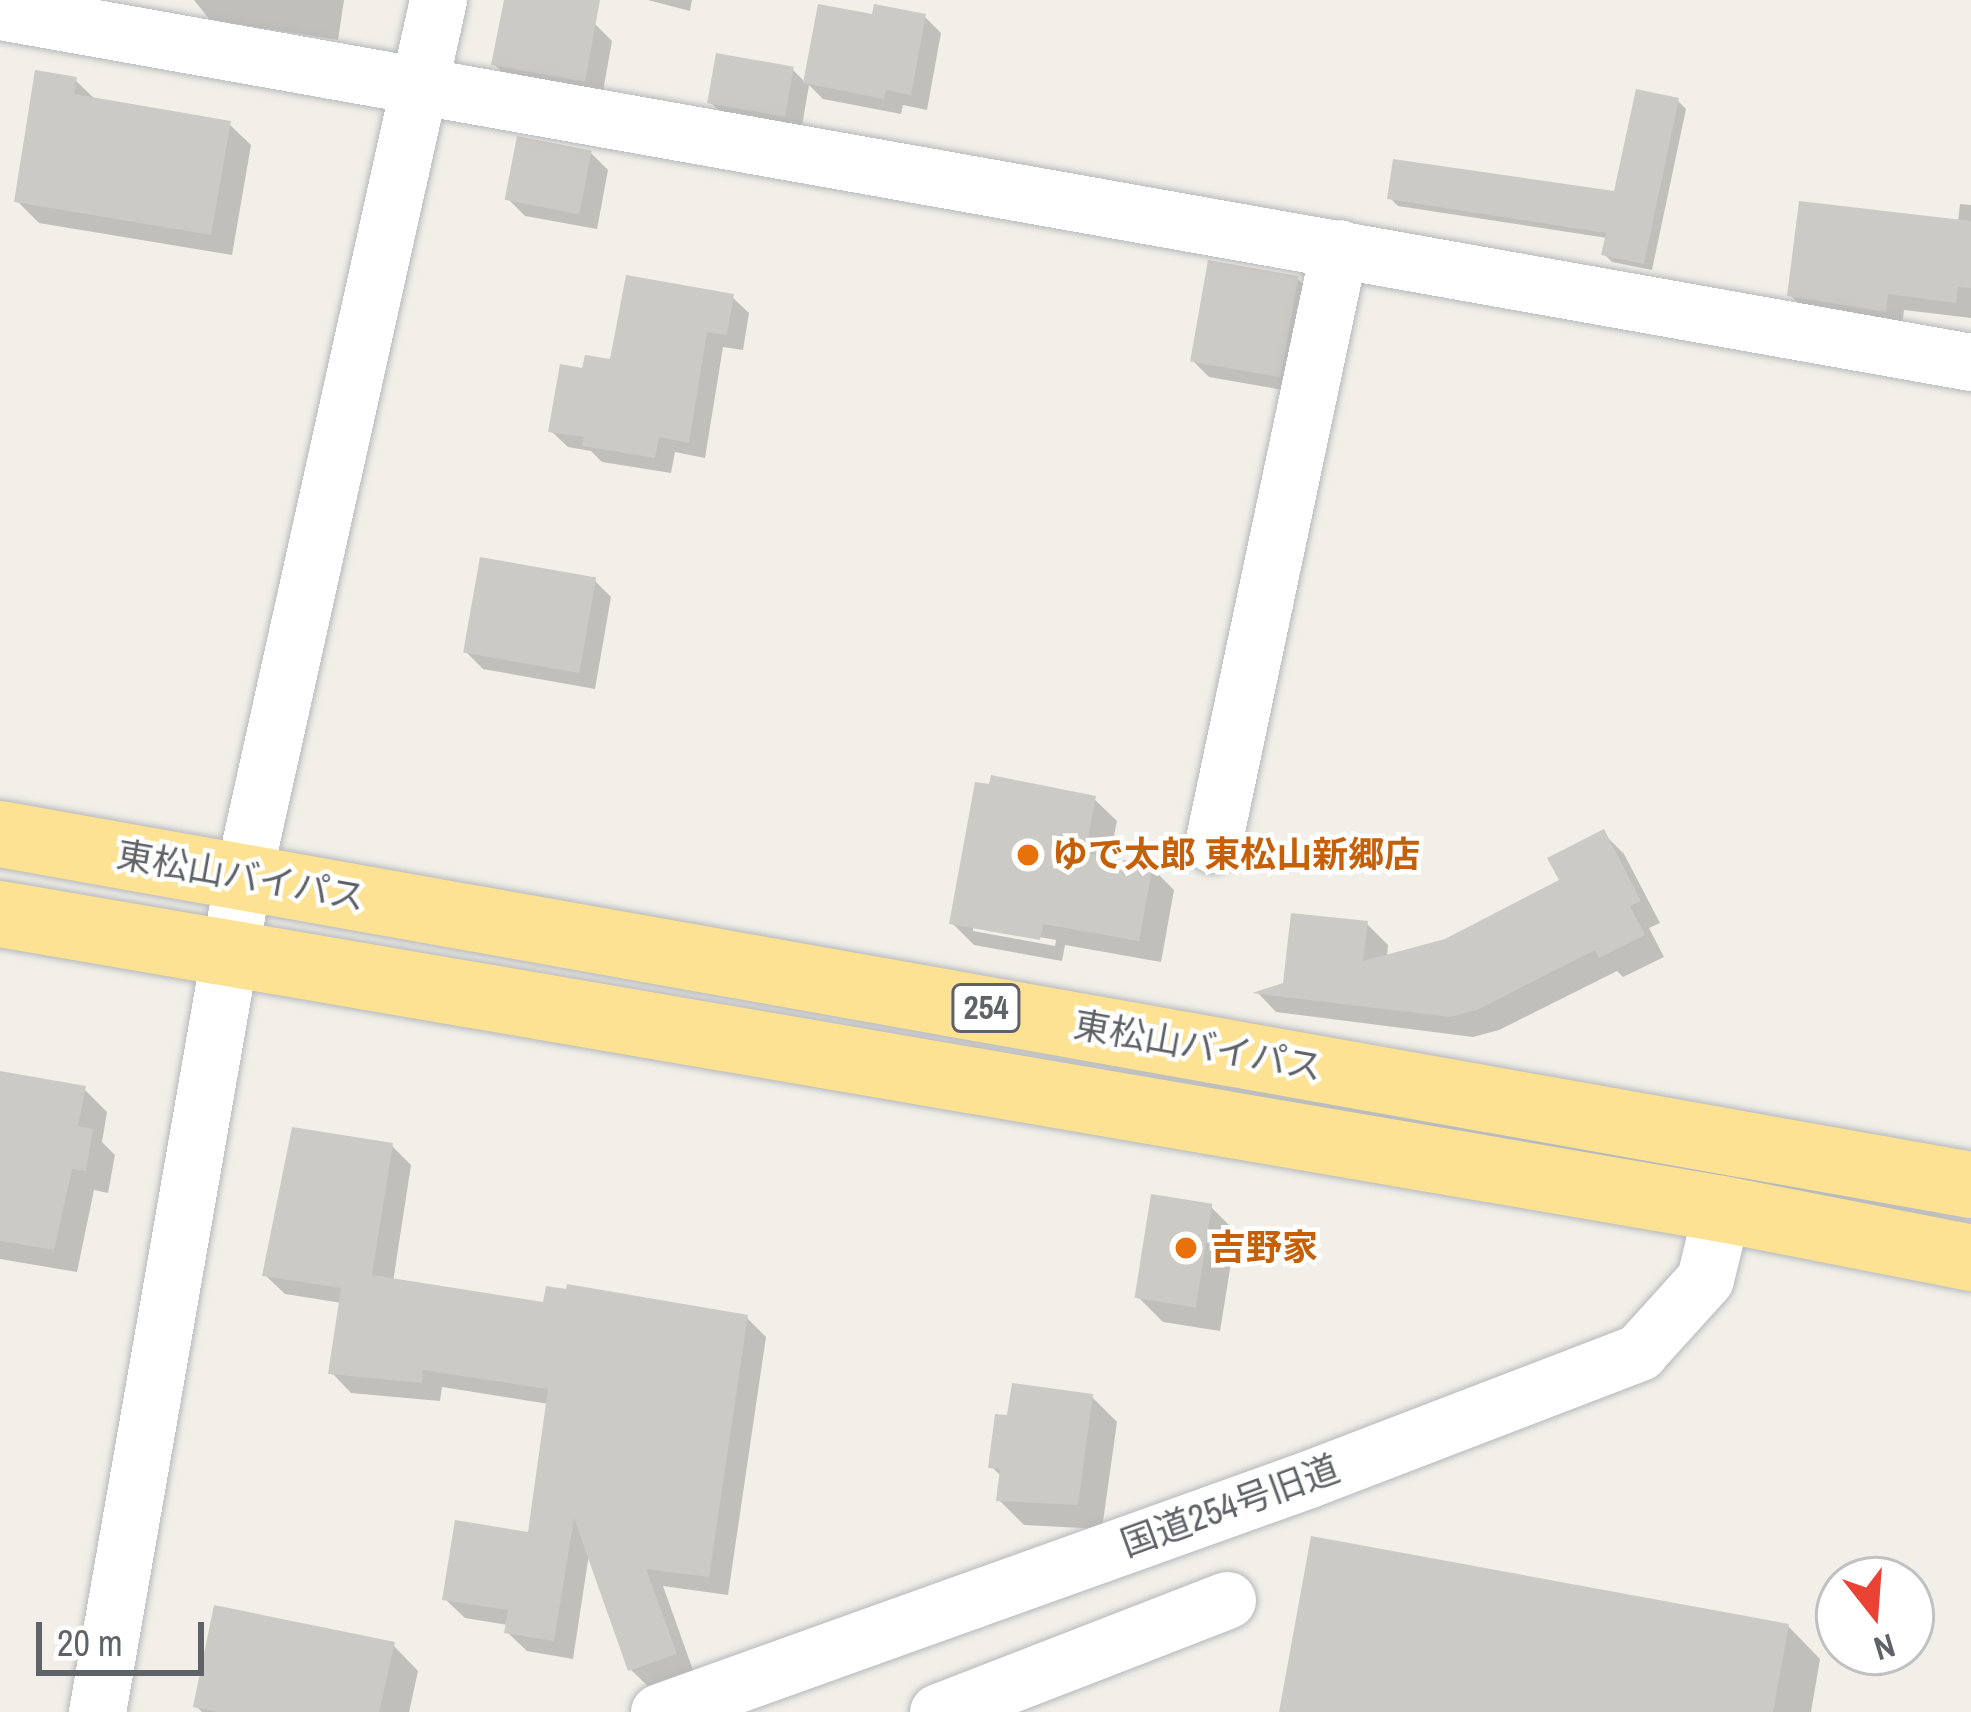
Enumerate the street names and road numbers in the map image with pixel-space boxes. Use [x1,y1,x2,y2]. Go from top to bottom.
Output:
street label: 東松山バイパス [113,833,369,919]
road number: 254 [950,981,1022,1035]
street label: 東松山バイパス [1070,1003,1326,1089]
street label: 国道254号旧道 [1115,1446,1345,1566]

